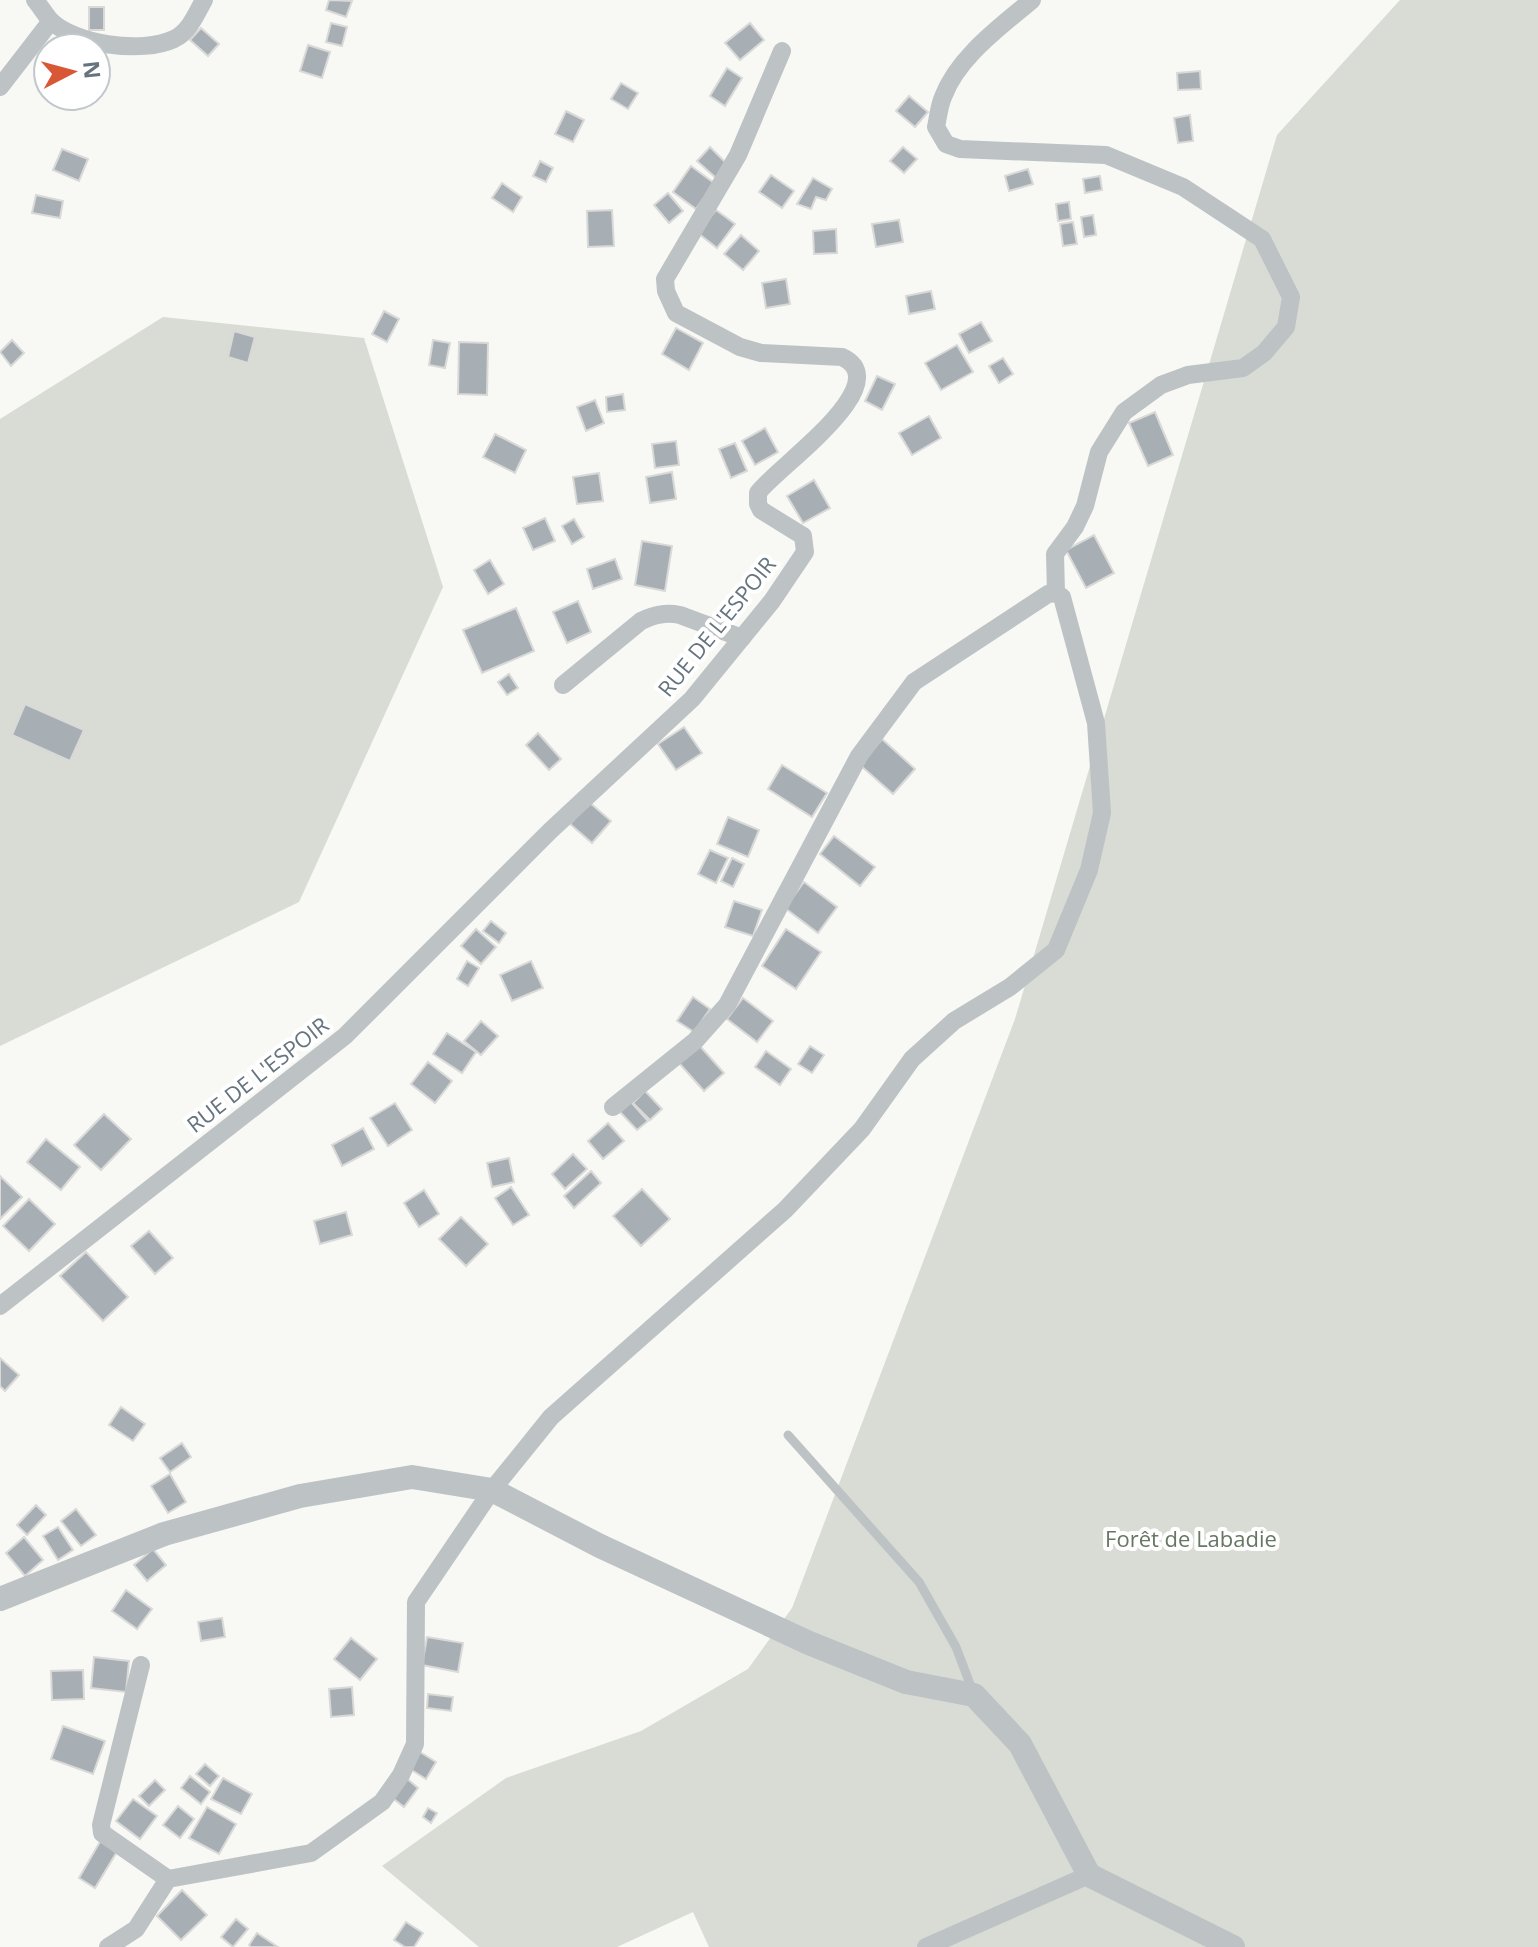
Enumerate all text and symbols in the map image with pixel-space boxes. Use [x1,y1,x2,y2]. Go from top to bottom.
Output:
north arrow [32,32,112,112]
text: N [77,59,109,80]
street label: RUE DE L'ESPOIR [650,549,782,702]
street label: RUE DE L'ESPOIR [180,1009,334,1139]
park label: Forêt de Labadie [1105,1523,1277,1553]

